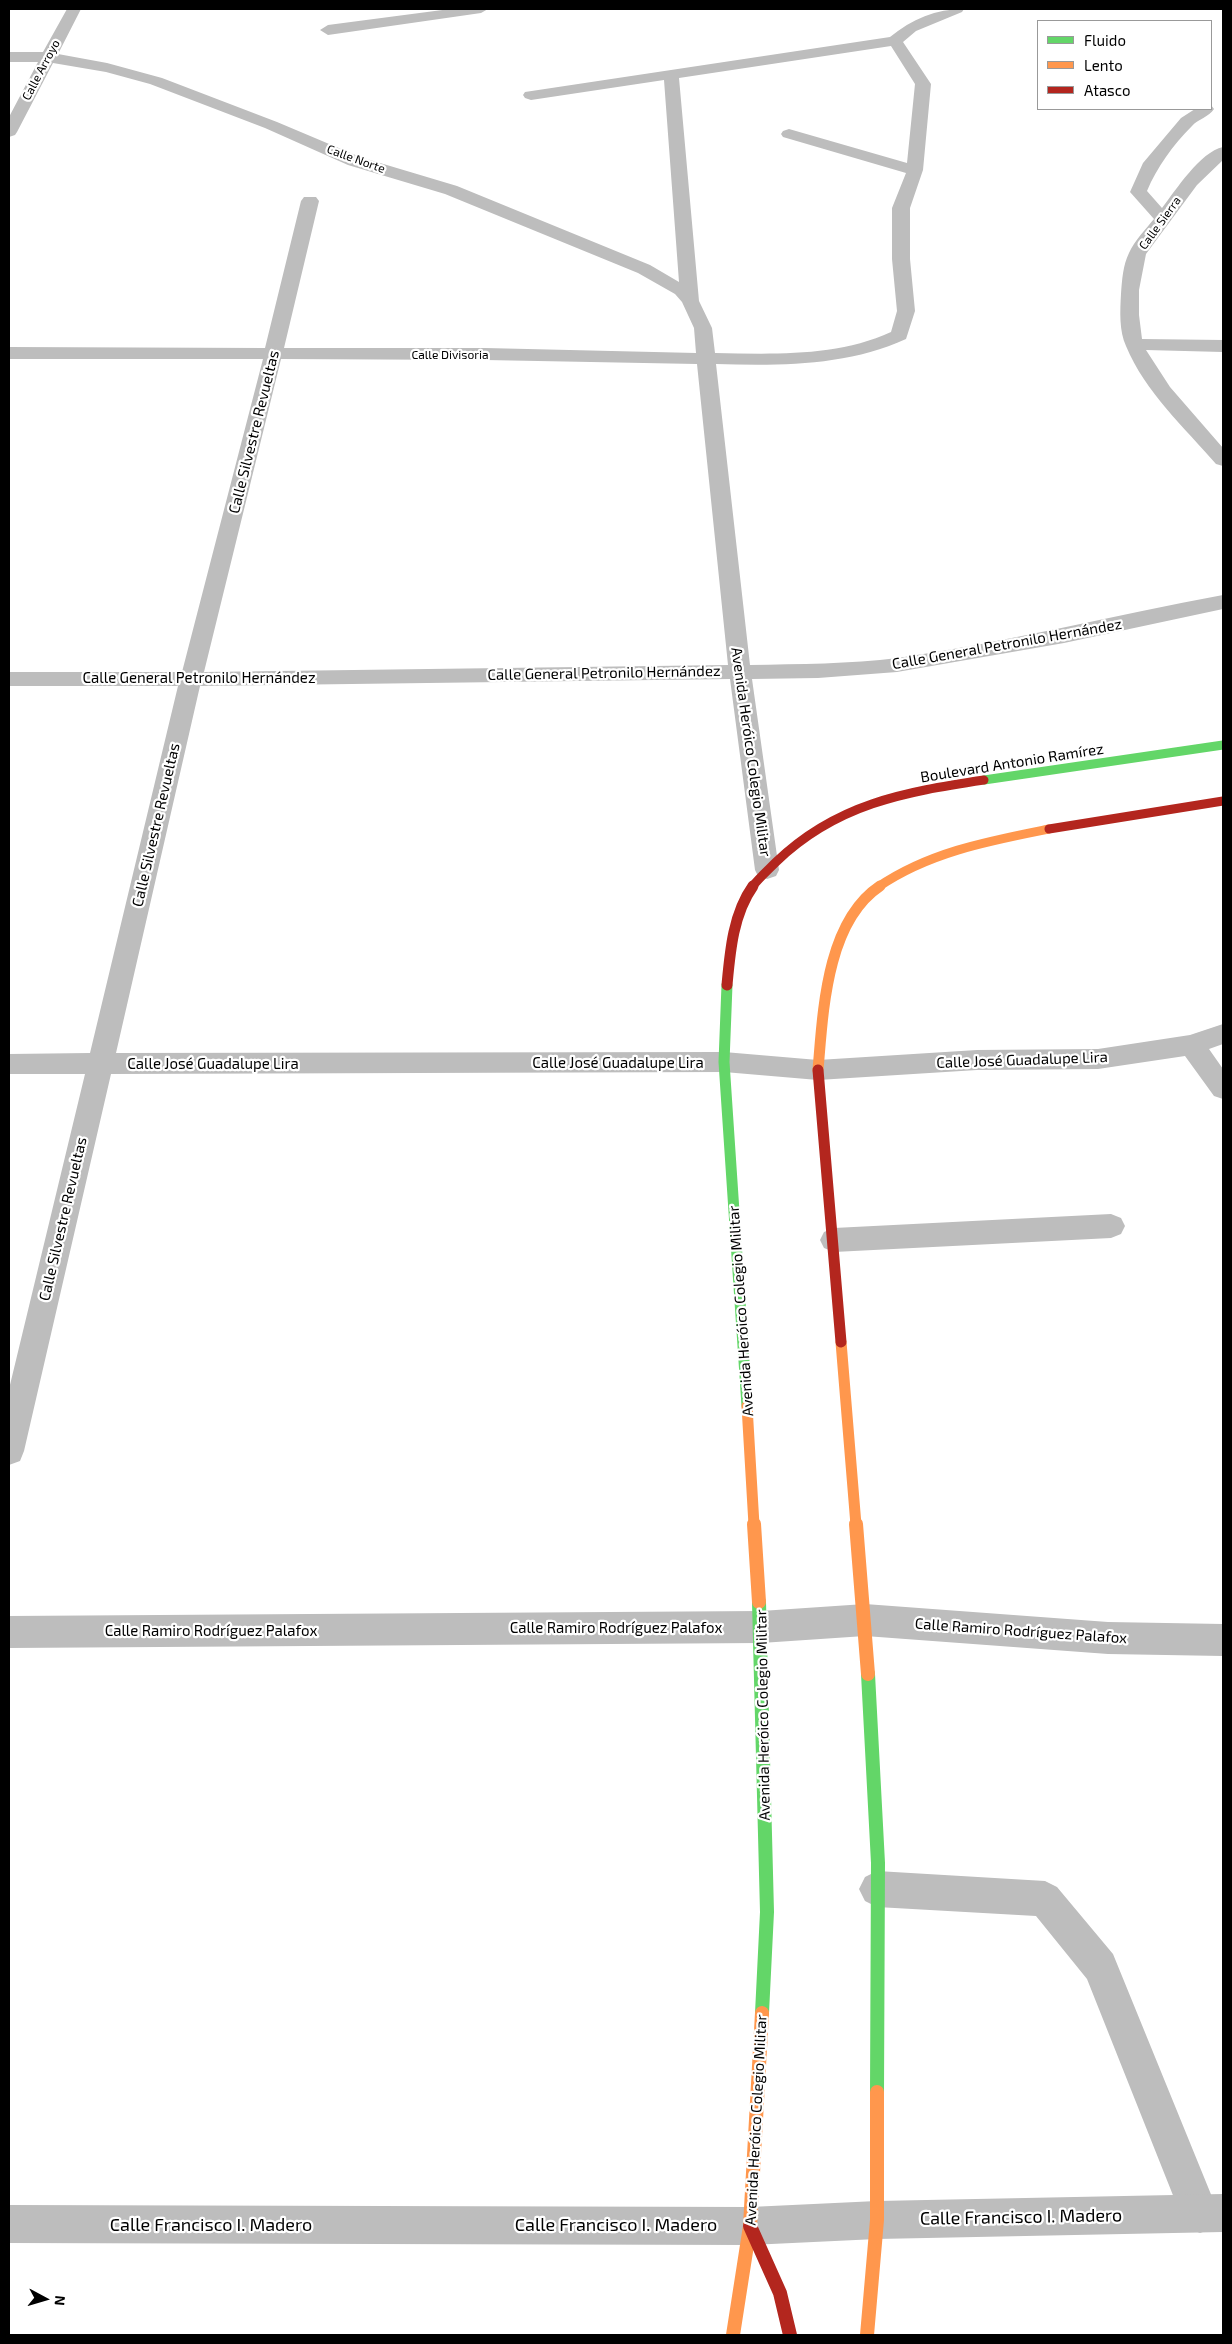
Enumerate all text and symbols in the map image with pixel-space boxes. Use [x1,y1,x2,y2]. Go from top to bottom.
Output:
legend [1037,20,1212,110]
text: Fluido [1084,31,1126,49]
street label: Calle Arroyo [19,37,63,103]
text: Lento [1084,56,1123,74]
text: Atasco [1084,81,1130,99]
street label: Calle Norte [325,142,387,176]
street label: Calle Sierra [1136,194,1184,252]
street label: Calle Divisoria [411,348,489,362]
street label: Calle Silvestre Revueltas [225,349,283,515]
street label: Calle General Petronilo Hernández [891,615,1123,673]
street label: Avenida Heróico Colegio Militar [727,646,775,858]
street label: Calle General Petronilo Hernández [487,662,721,684]
street label: Calle General Petronilo Hernández [82,669,316,687]
street label: Boulevard Antonio Ramírez [919,740,1105,786]
street label: Calle Silvestre Revueltas [128,741,184,909]
street label: Calle José Guadalupe Lira [936,1048,1108,1072]
street label: Calle José Guadalupe Lira [532,1054,704,1072]
street label: Calle José Guadalupe Lira [127,1055,299,1073]
street label: Calle Silvestre Revueltas [35,1135,91,1303]
street label: Avenida Heróico Colegio Militar [725,1205,757,1417]
street label: Avenida Heróico Colegio Militar [752,1609,774,1821]
street label: Calle Ramiro Rodríguez Palafox [914,1615,1128,1647]
street label: Calle Ramiro Rodríguez Palafox [510,1619,722,1637]
street label: Calle Ramiro Rodríguez Palafox [105,1622,317,1640]
street label: Avenida Heróico Colegio Militar [741,2014,771,2226]
street label: Calle Francisco I. Madero [920,2204,1122,2230]
street label: Calle Francisco I. Madero [110,2214,312,2236]
street label: Calle Francisco I. Madero [515,2214,717,2236]
north arrow [20,2274,70,2324]
text: N [51,2295,69,2307]

